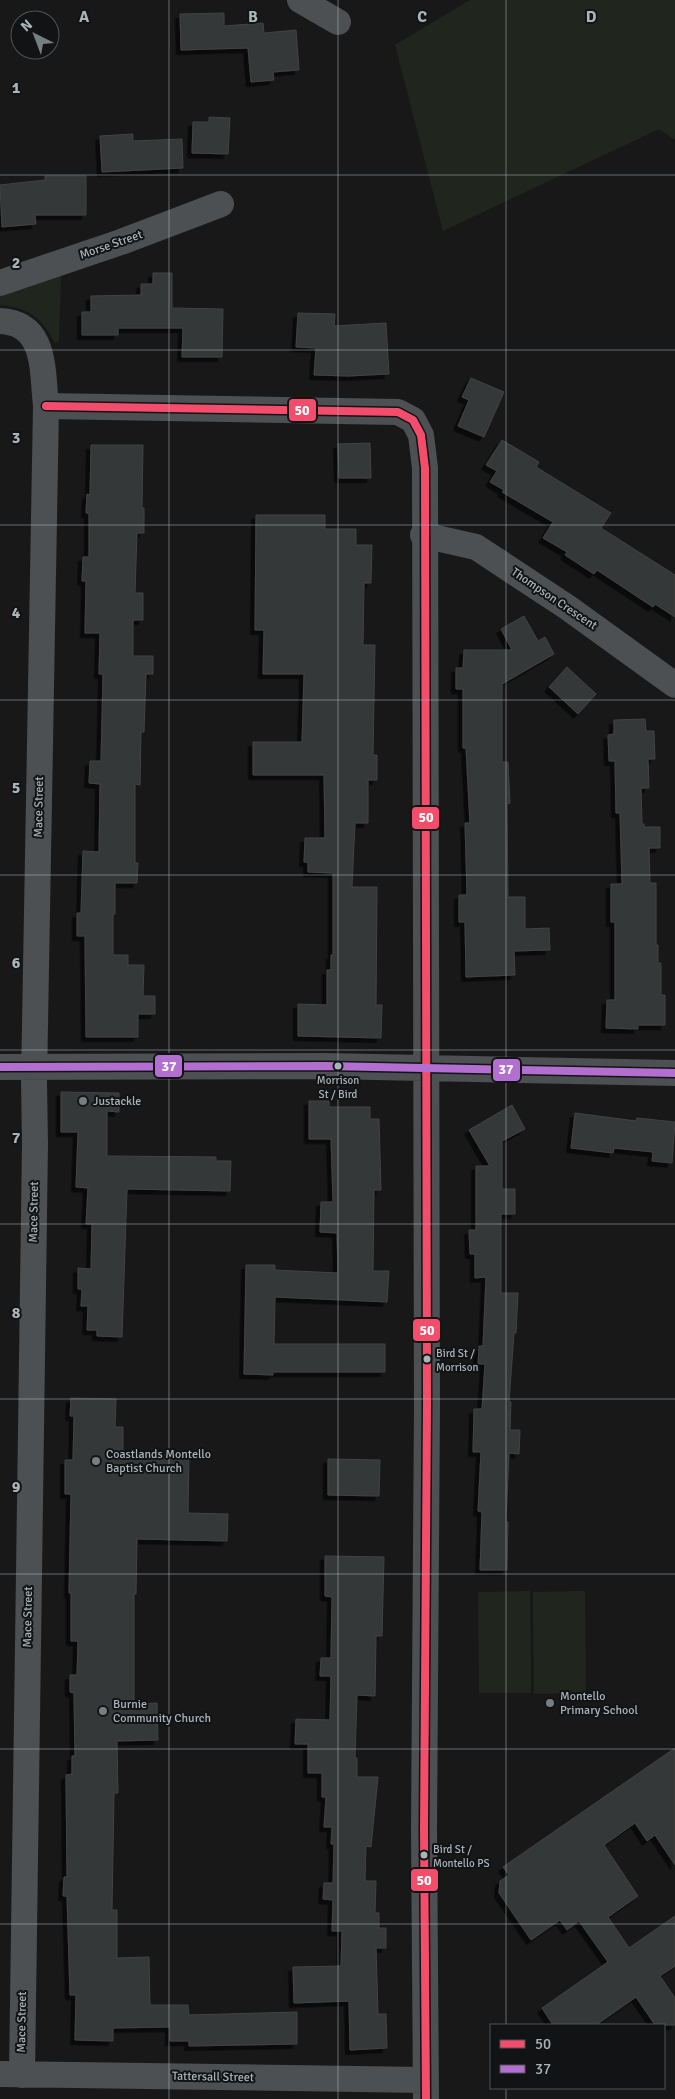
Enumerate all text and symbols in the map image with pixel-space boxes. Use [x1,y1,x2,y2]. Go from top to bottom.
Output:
text: A [79,7,90,27]
text: B [248,7,258,27]
text: C [417,7,427,27]
text: D [586,7,597,27]
north arrow [10,10,60,60]
text: N [17,16,36,35]
text: 1 [12,78,21,98]
street label: Morse Street [78,227,144,263]
text: 2 [12,253,20,273]
line badge: 50 [288,398,317,422]
text: 50 [294,402,310,419]
text: 3 [12,428,20,448]
street label: Thompson Crescent [508,565,600,633]
text: 4 [12,603,21,623]
street label: Mace Street [31,776,47,838]
text: 5 [12,778,20,798]
line badge: 50 [411,806,440,830]
text: 50 [418,809,434,826]
text: 6 [12,953,21,973]
line badge: 37 [154,1054,183,1078]
text: 37 [161,1058,177,1075]
line badge: 37 [492,1058,521,1082]
marker: Morrison St / Bird [333,1061,343,1071]
text: 37 [498,1061,514,1078]
place label: Morrison St / Bird [317,1074,359,1101]
place label: Justackle [93,1094,141,1109]
marker: Justackle [77,1095,89,1107]
text: 7 [12,1128,21,1148]
street label: Mace Street [26,1181,42,1243]
text: 8 [12,1303,21,1323]
line badge: 50 [412,1318,441,1342]
text: 50 [419,1322,435,1339]
place label: Bird St / Morrison [436,1347,478,1374]
marker: Bird St / Morrison [422,1354,432,1364]
place label: Coastlands Montello Baptist Church [106,1447,211,1476]
marker: Coastlands Montello Baptist Church [90,1455,102,1467]
text: 9 [12,1477,21,1497]
street label: Mace Street [20,1586,36,1648]
place label: Montello Primary School [560,1689,638,1718]
place label: Burnie Community Church [113,1697,211,1726]
marker: Montello Primary School [544,1697,556,1709]
marker: Burnie Community Church [97,1705,109,1717]
place label: Bird St / Montello PS [433,1843,490,1870]
marker: Bird St / Montello PS [419,1850,429,1860]
line badge: 50 [410,1868,439,1892]
text: 50 [416,1872,432,1889]
street label: Mace Street [14,1991,30,2053]
legend [490,2024,665,2089]
text: 50 [535,2035,551,2053]
text: 37 [535,2060,551,2078]
street label: Tattersall Street [172,2069,254,2085]

